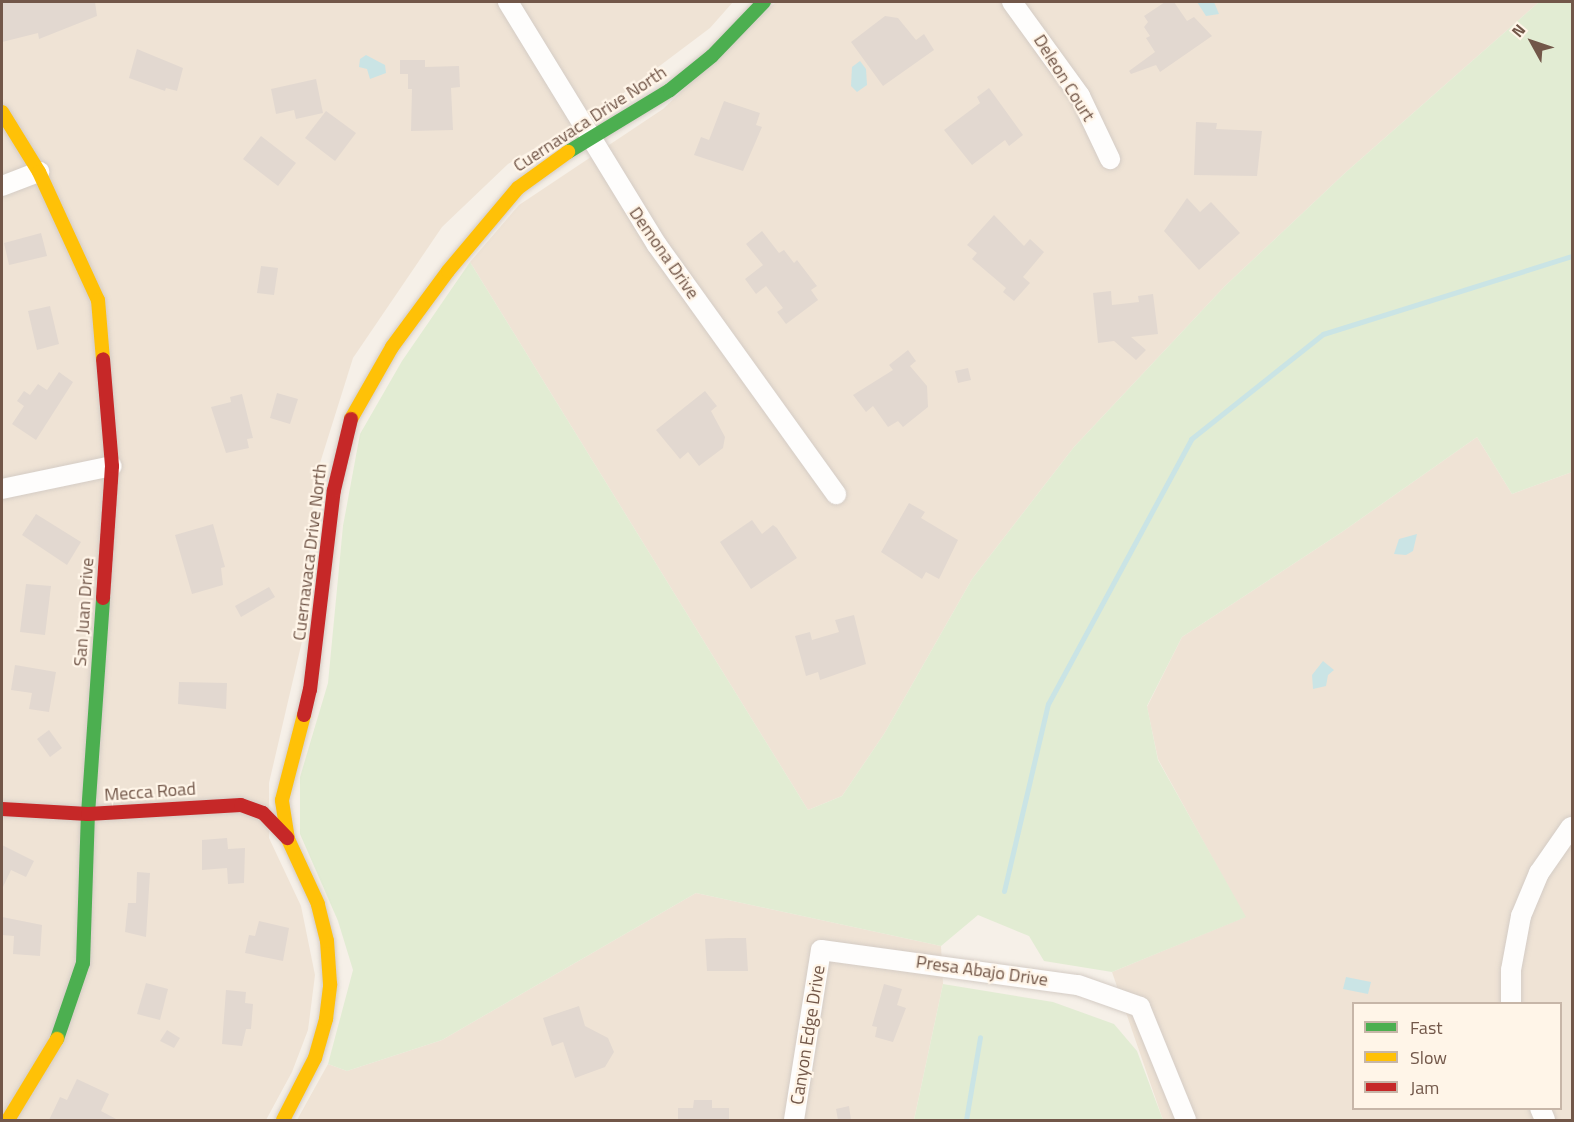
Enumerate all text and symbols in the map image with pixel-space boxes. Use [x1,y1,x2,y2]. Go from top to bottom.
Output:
north arrow [1502,12,1562,72]
text: N [1505,18,1531,42]
street label: Deleon Court [1029,31,1099,125]
street label: Cuernavaca Drive North [509,61,671,177]
street label: Demona Drive [624,203,704,303]
street label: Cuernavaca Drive North [288,462,332,642]
street label: San Juan Drive [69,557,99,667]
street label: Mecca Road [104,778,196,806]
street label: Presa Abajo Drive [915,951,1049,991]
street label: Canyon Edge Drive [786,964,830,1106]
legend [1352,1002,1562,1110]
text: Fast [1410,1014,1443,1041]
text: Slow [1410,1044,1447,1071]
text: Jam [1410,1074,1439,1101]

